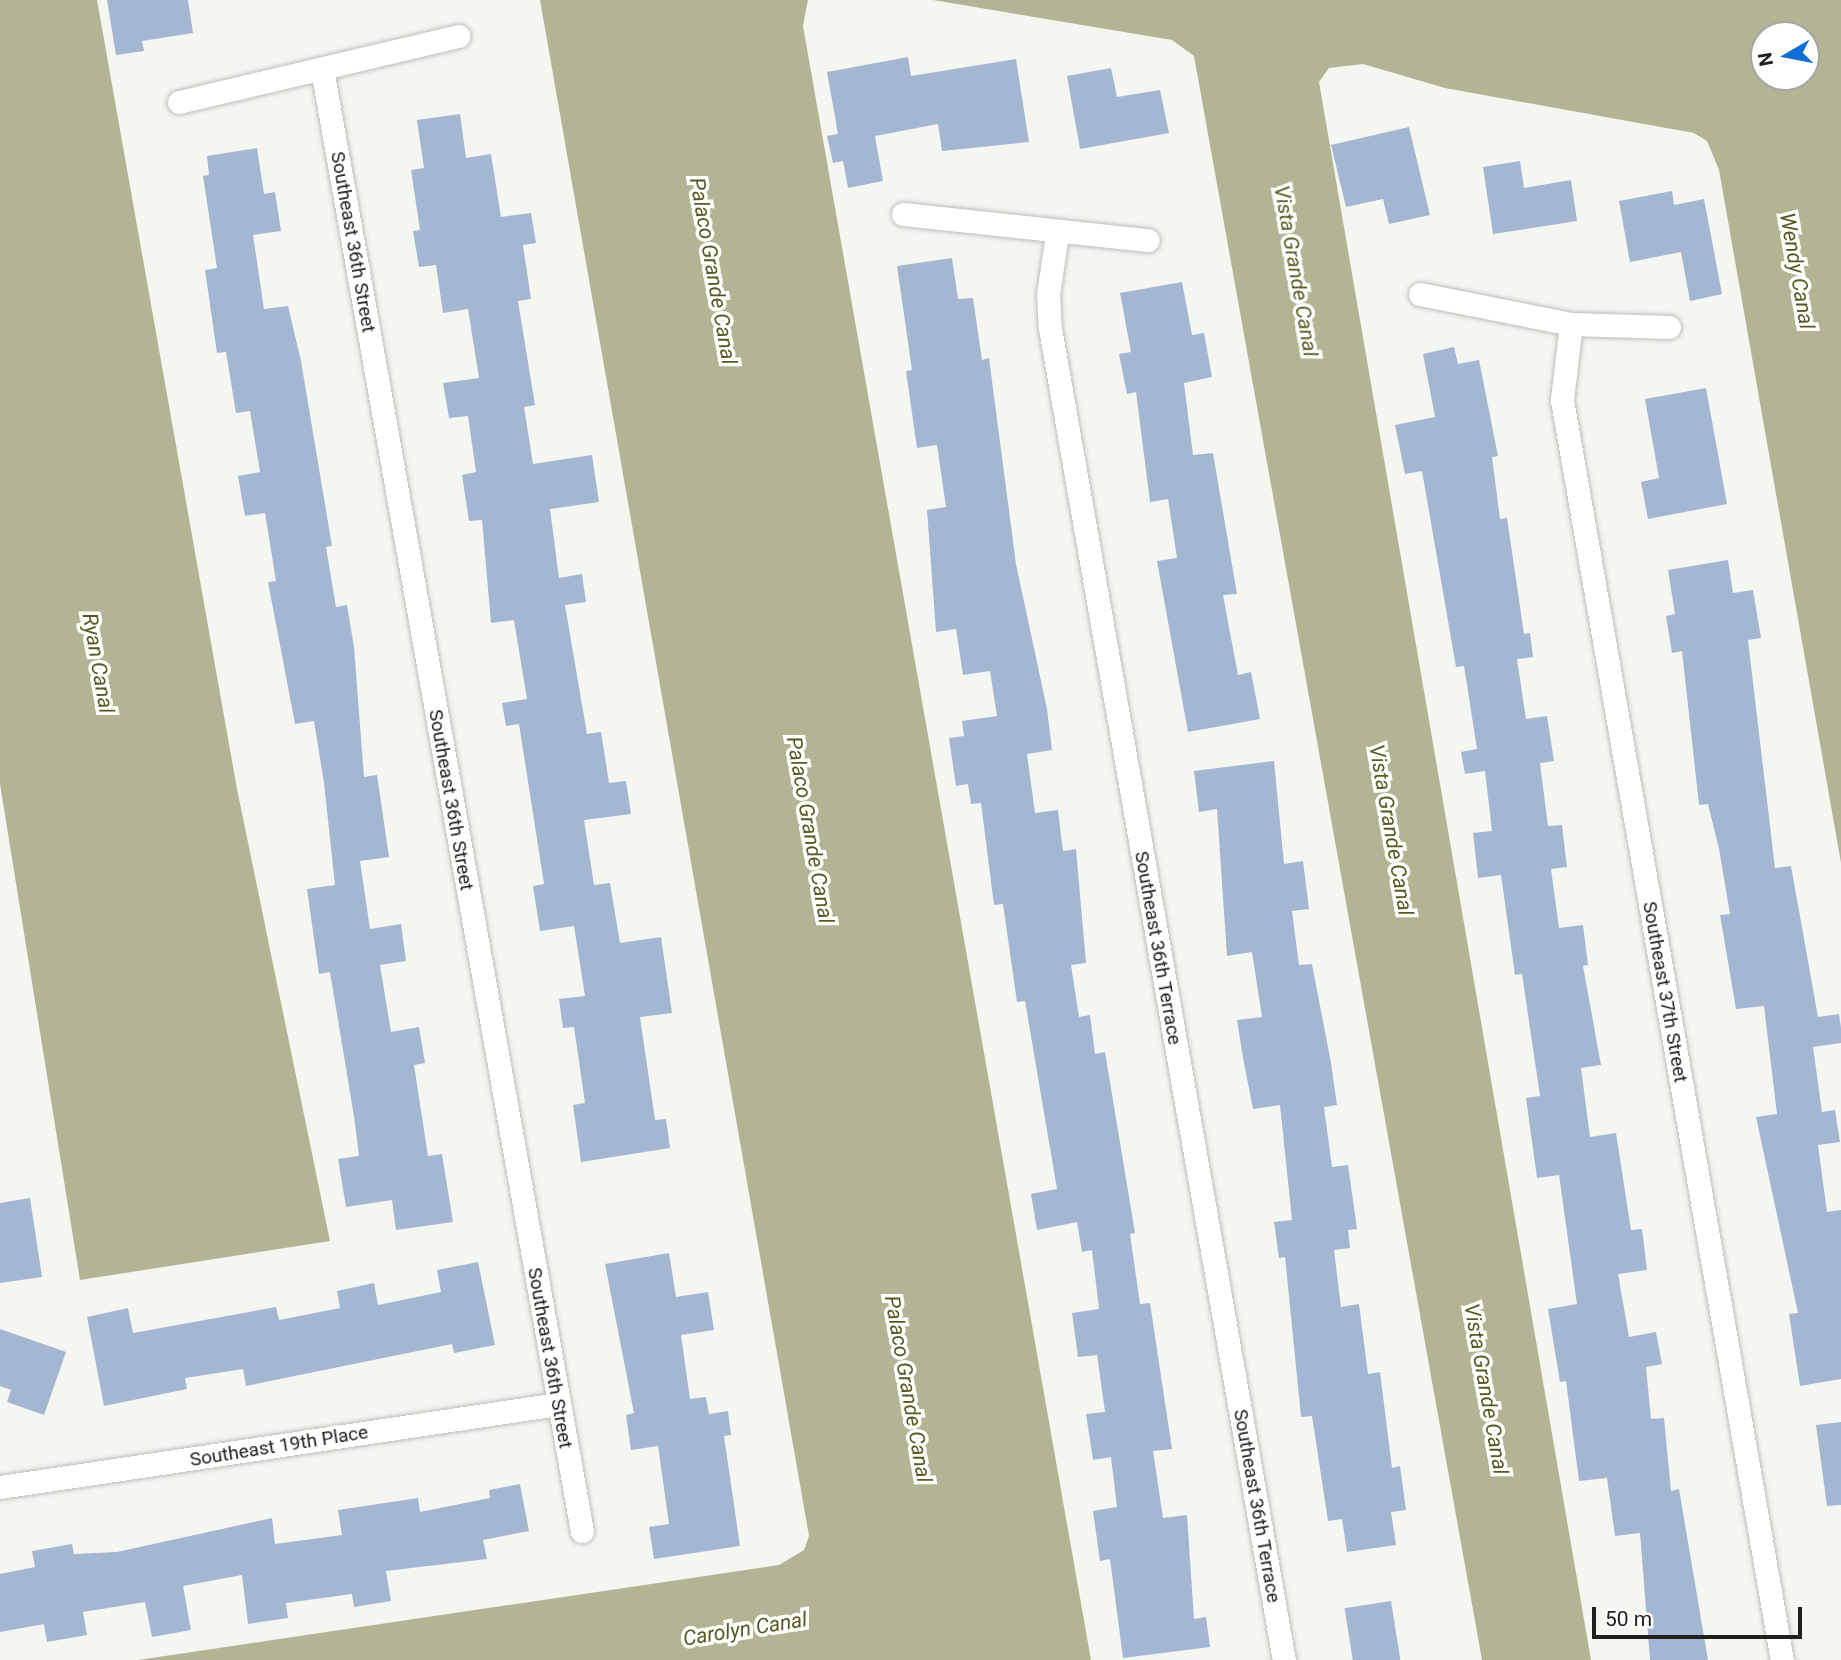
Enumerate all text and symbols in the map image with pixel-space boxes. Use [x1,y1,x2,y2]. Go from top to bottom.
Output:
north arrow [1750,21,1820,91]
text: N [1753,51,1778,68]
street label: Southeast 36th Street [326,150,380,334]
water label: Palaco Grande Canal [684,176,742,366]
water label: Vista Grande Canal [1269,184,1323,358]
water label: Wendy Canal [1774,211,1820,331]
water label: Ryan Canal [77,611,119,715]
street label: Southeast 36th Street [424,708,478,892]
water label: Palaco Grande Canal [781,735,839,925]
water label: Vista Grande Canal [1364,743,1418,917]
street label: Southeast 36th Terrace [1130,849,1186,1047]
street label: Southeast 37th Street [1638,900,1692,1084]
street label: Southeast 36th Street [523,1266,577,1450]
water label: Palaco Grande Canal [879,1294,937,1484]
water label: Vista Grande Canal [1459,1302,1513,1476]
street label: Southeast 36th Terrace [1229,1407,1285,1605]
street label: Southeast 19th Place [188,1421,370,1471]
scale bar [1596,1594,1806,1638]
water label: Carolyn Canal [681,1607,809,1651]
text: 50 m [1605,1607,1652,1631]

